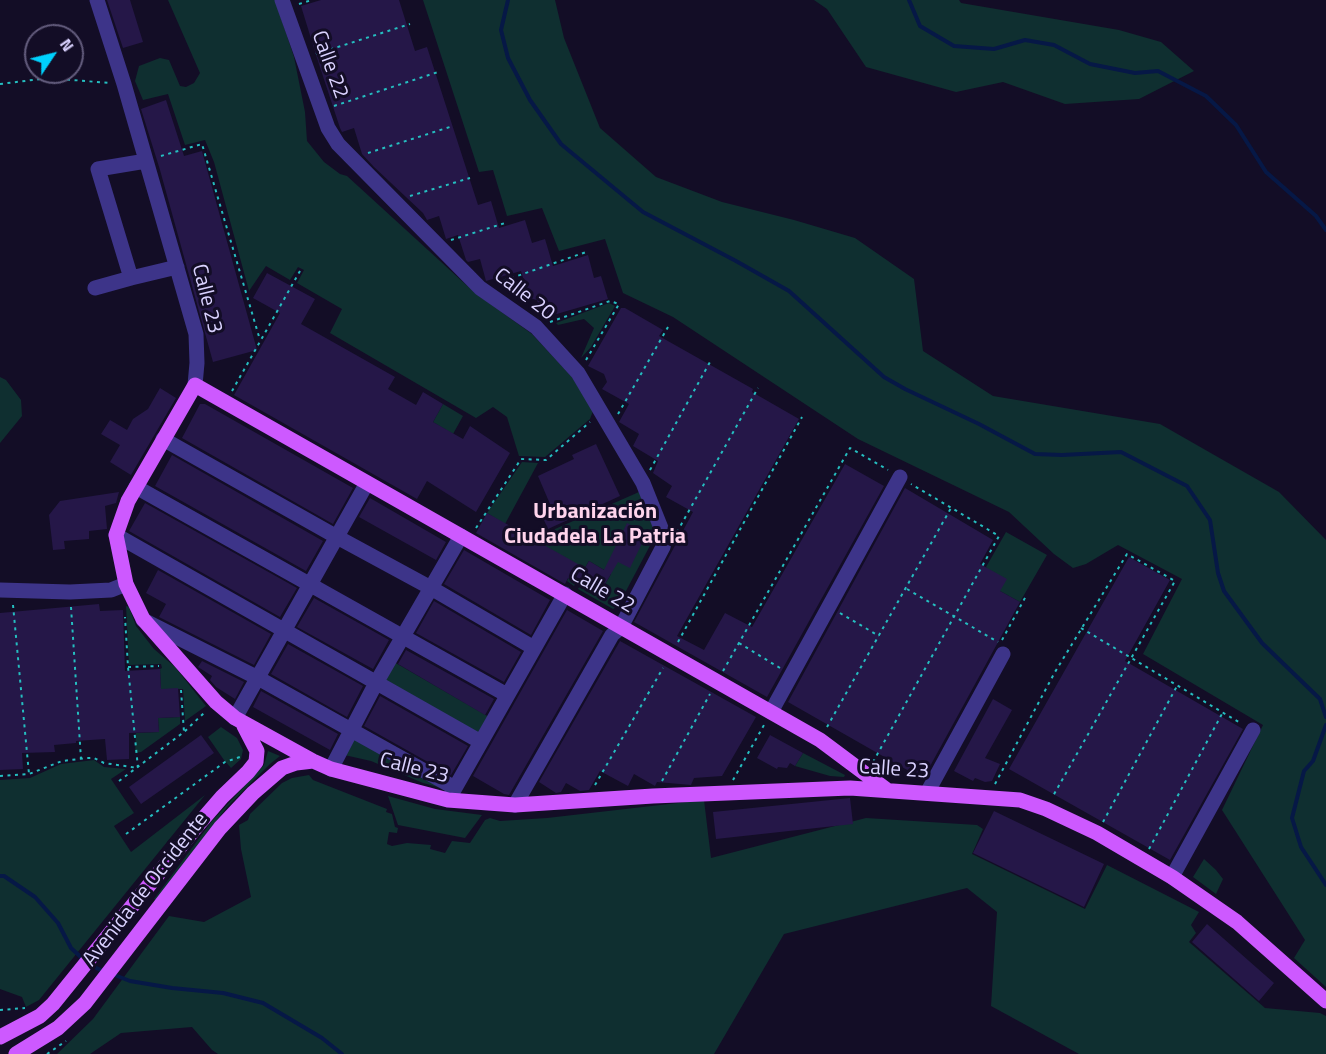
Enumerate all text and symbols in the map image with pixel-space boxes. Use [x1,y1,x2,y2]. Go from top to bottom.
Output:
north arrow [24,24,84,84]
street label: Calle 22 [305,28,353,102]
text: N [54,33,80,56]
street label: Calle 23 [185,262,227,336]
street label: Calle 20 [489,263,559,327]
district label: Urbanización Ciudadela La Patria [504,500,686,552]
street label: Calle 22 [565,562,639,620]
street label: Calle 23 [377,748,451,790]
street label: Calle 23 [858,755,930,785]
street label: Avenida de Occidente [78,808,214,972]

